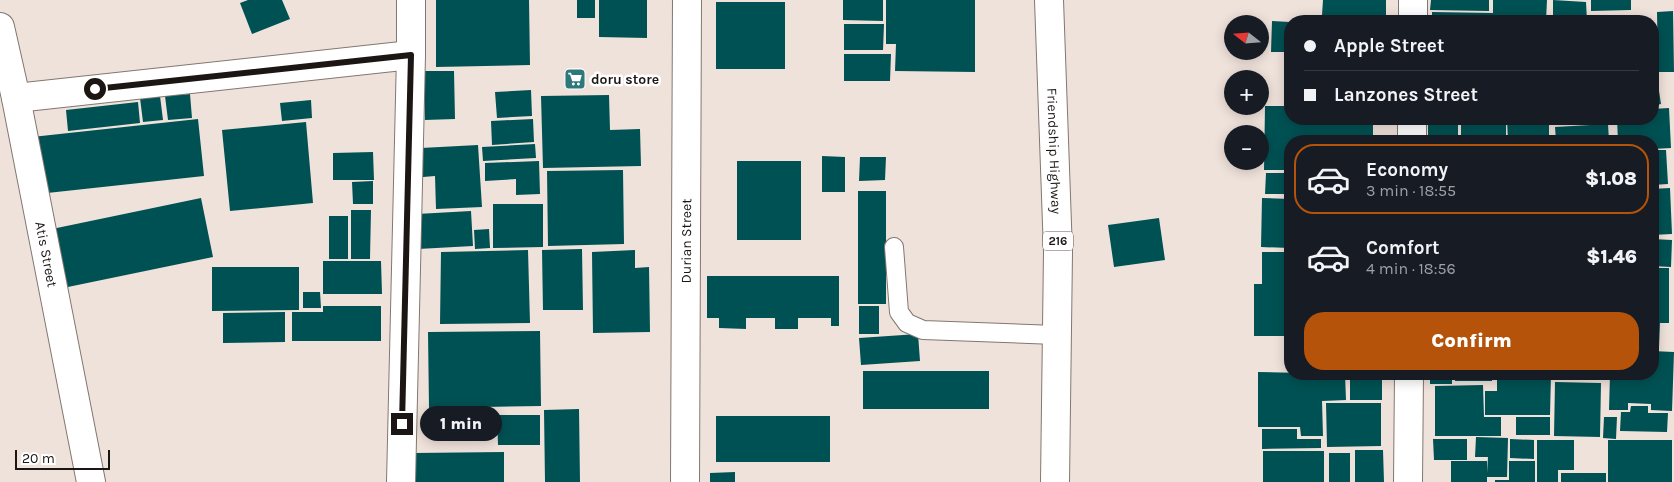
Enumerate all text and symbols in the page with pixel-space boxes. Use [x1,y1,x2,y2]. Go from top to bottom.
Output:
north arrow [1224,15,1269,60]
map controls [1224,15,1269,170]
text: Apple Street [1334,35,1444,57]
supermarket icon: doru store [563,67,587,91]
button: + [1224,70,1269,115]
place label: doru store [591,71,659,88]
route start [84,78,106,100]
text: Lanzones Street [1334,84,1478,106]
street label: Friendship Highway [1043,87,1065,215]
button: − [1224,125,1269,170]
icon: car [1306,157,1351,202]
text: Economy [1366,159,1448,181]
text: $1.08 [1585,168,1637,190]
text: 3 min · 18:55 [1366,181,1456,200]
street label: Durian Street [678,198,695,284]
street label: Atis Street [31,220,61,289]
road number: 216 [1043,232,1073,250]
icon: car [1306,235,1351,280]
text: Comfort [1366,237,1440,259]
text: $1.46 [1586,246,1637,268]
text: 4 min · 18:56 [1366,259,1456,278]
button: Confirm [1304,312,1639,370]
callout: 1 min [420,406,502,442]
route end [391,413,413,435]
text: 1 min [440,414,482,433]
scale bar [15,447,110,470]
text: 20 m [22,450,55,467]

